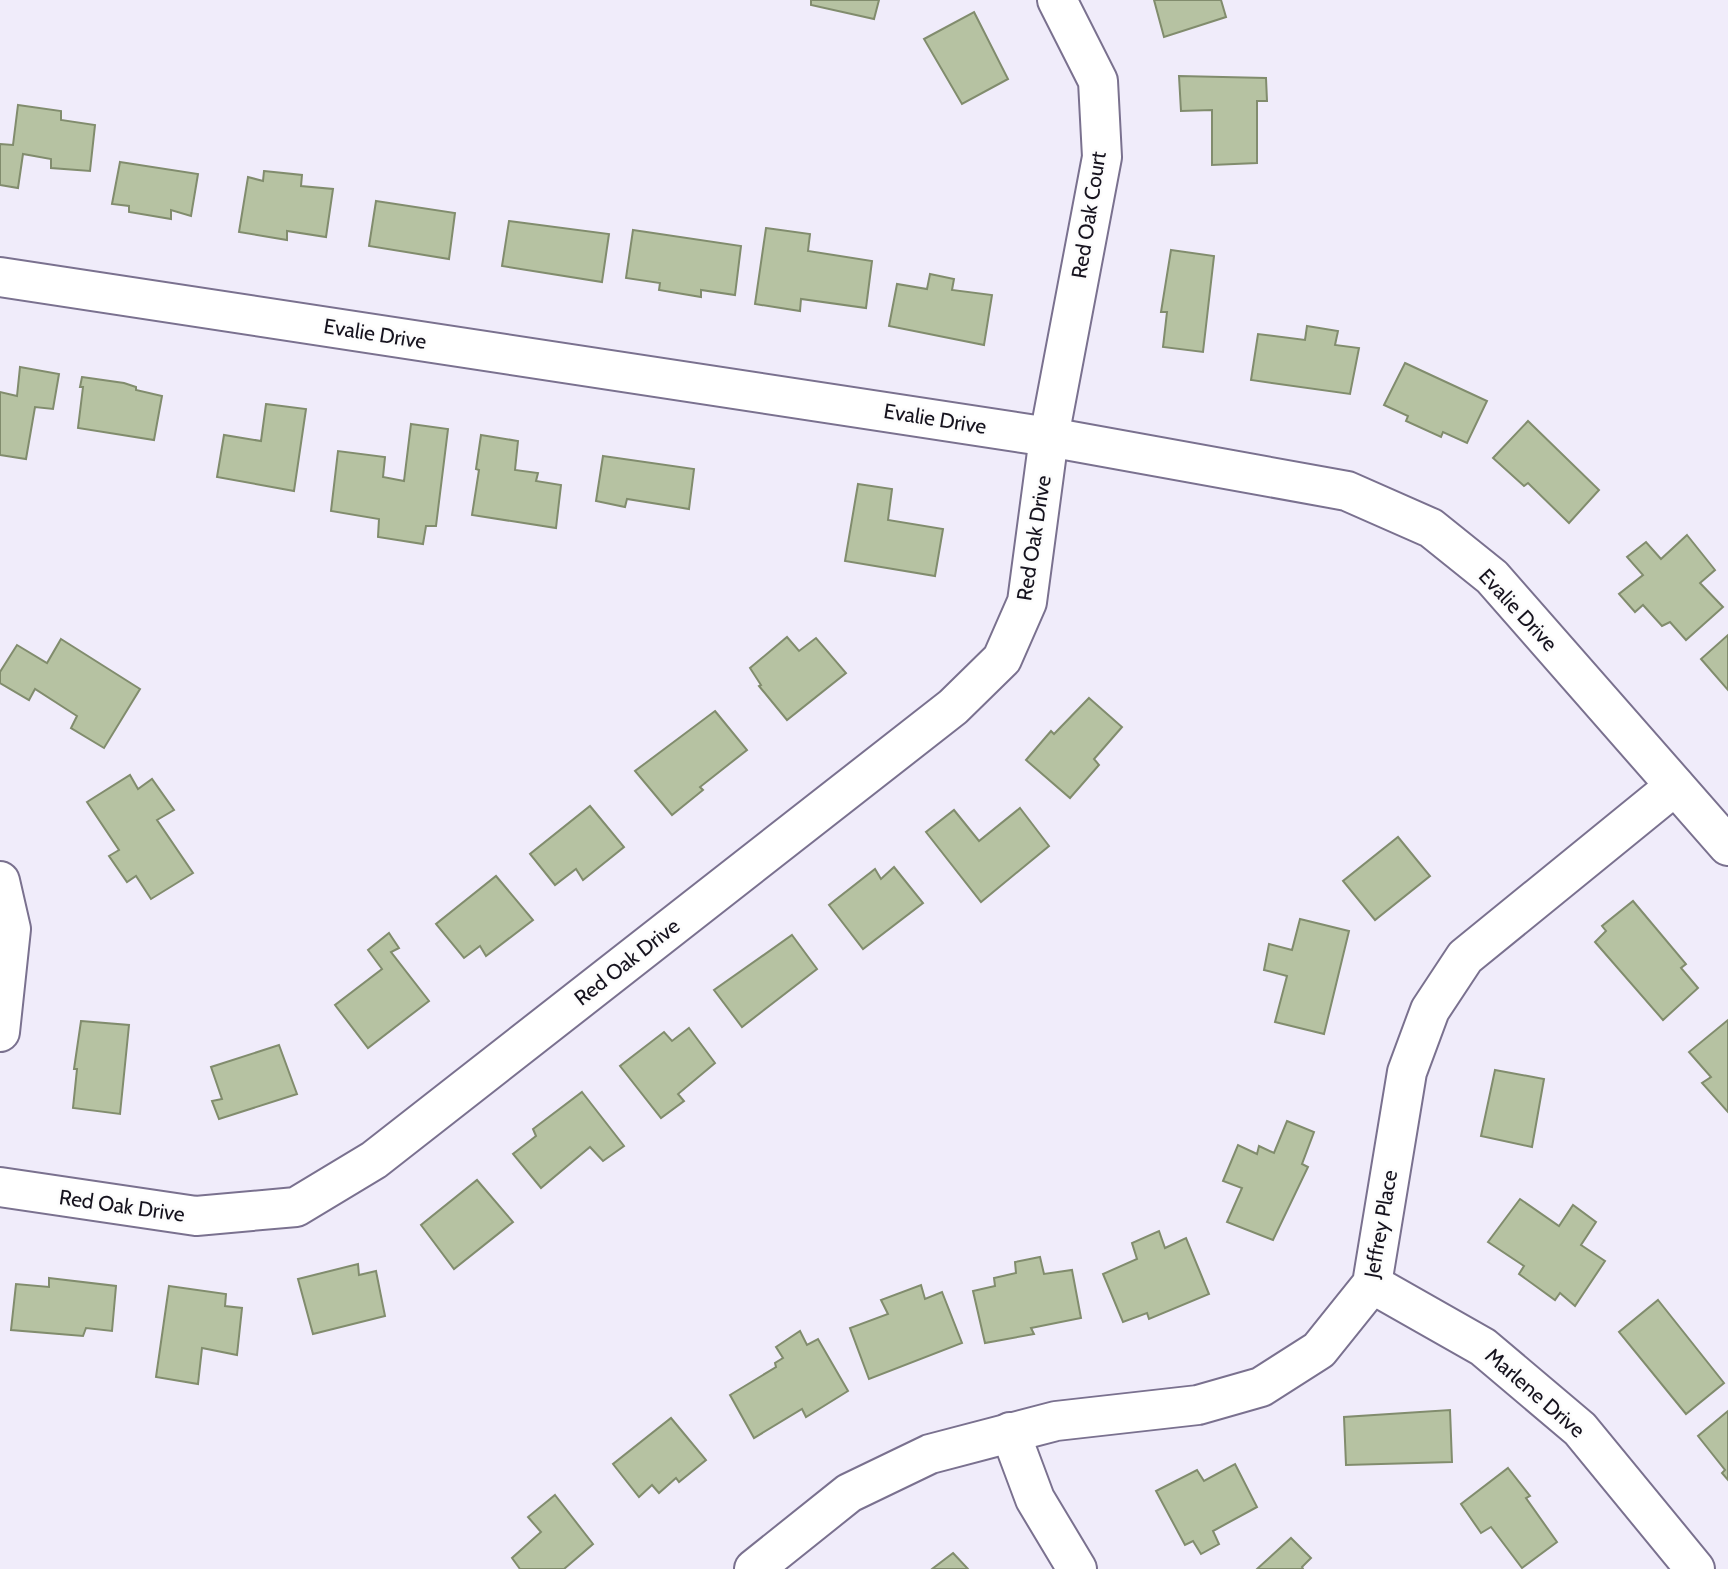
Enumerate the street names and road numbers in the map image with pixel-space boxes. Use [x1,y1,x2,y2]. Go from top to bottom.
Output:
street label: Red Oak Court [1066,150,1111,280]
street label: Evalie Drive [322,313,428,354]
street label: Evalie Drive [882,398,988,439]
street label: Red Oak Drive [1011,473,1056,602]
street label: Evalie Drive [1474,563,1563,656]
street label: Red Oak Drive [569,913,684,1010]
street label: Jeffrey Place [1359,1168,1402,1281]
street label: Red Oak Drive [58,1184,187,1227]
street label: Marlene Drive [1480,1343,1590,1443]

